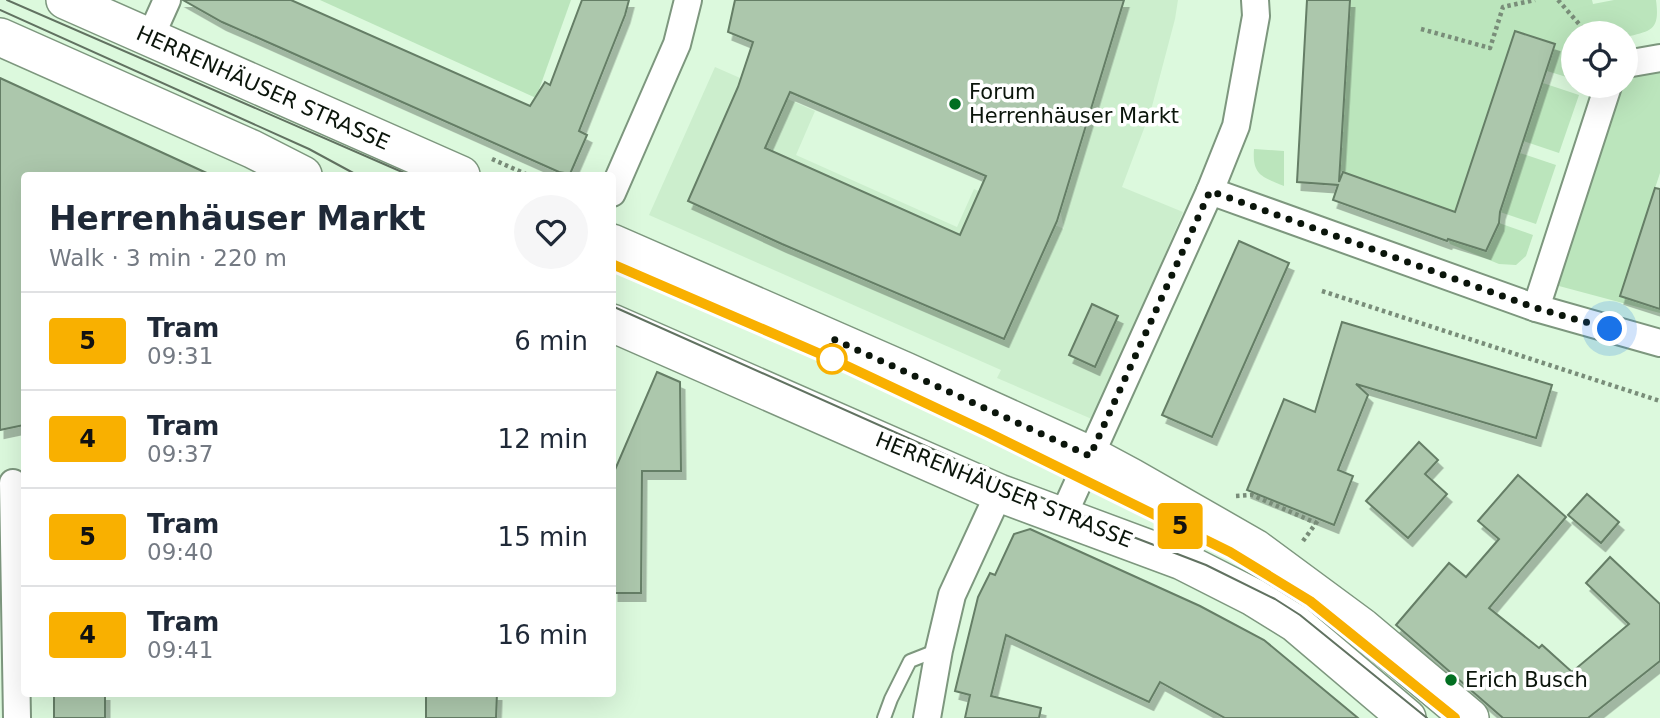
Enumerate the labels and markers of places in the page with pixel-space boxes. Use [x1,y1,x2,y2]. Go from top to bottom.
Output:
place label: Forum Herrenhäuser Markt [969,80,1179,128]
marker: Forum Herrenhäuser Markt [947,96,963,112]
unlabelled marker [817,344,847,374]
place label: Erich Busch [1465,668,1588,692]
marker: Erich Busch [1443,672,1459,688]

